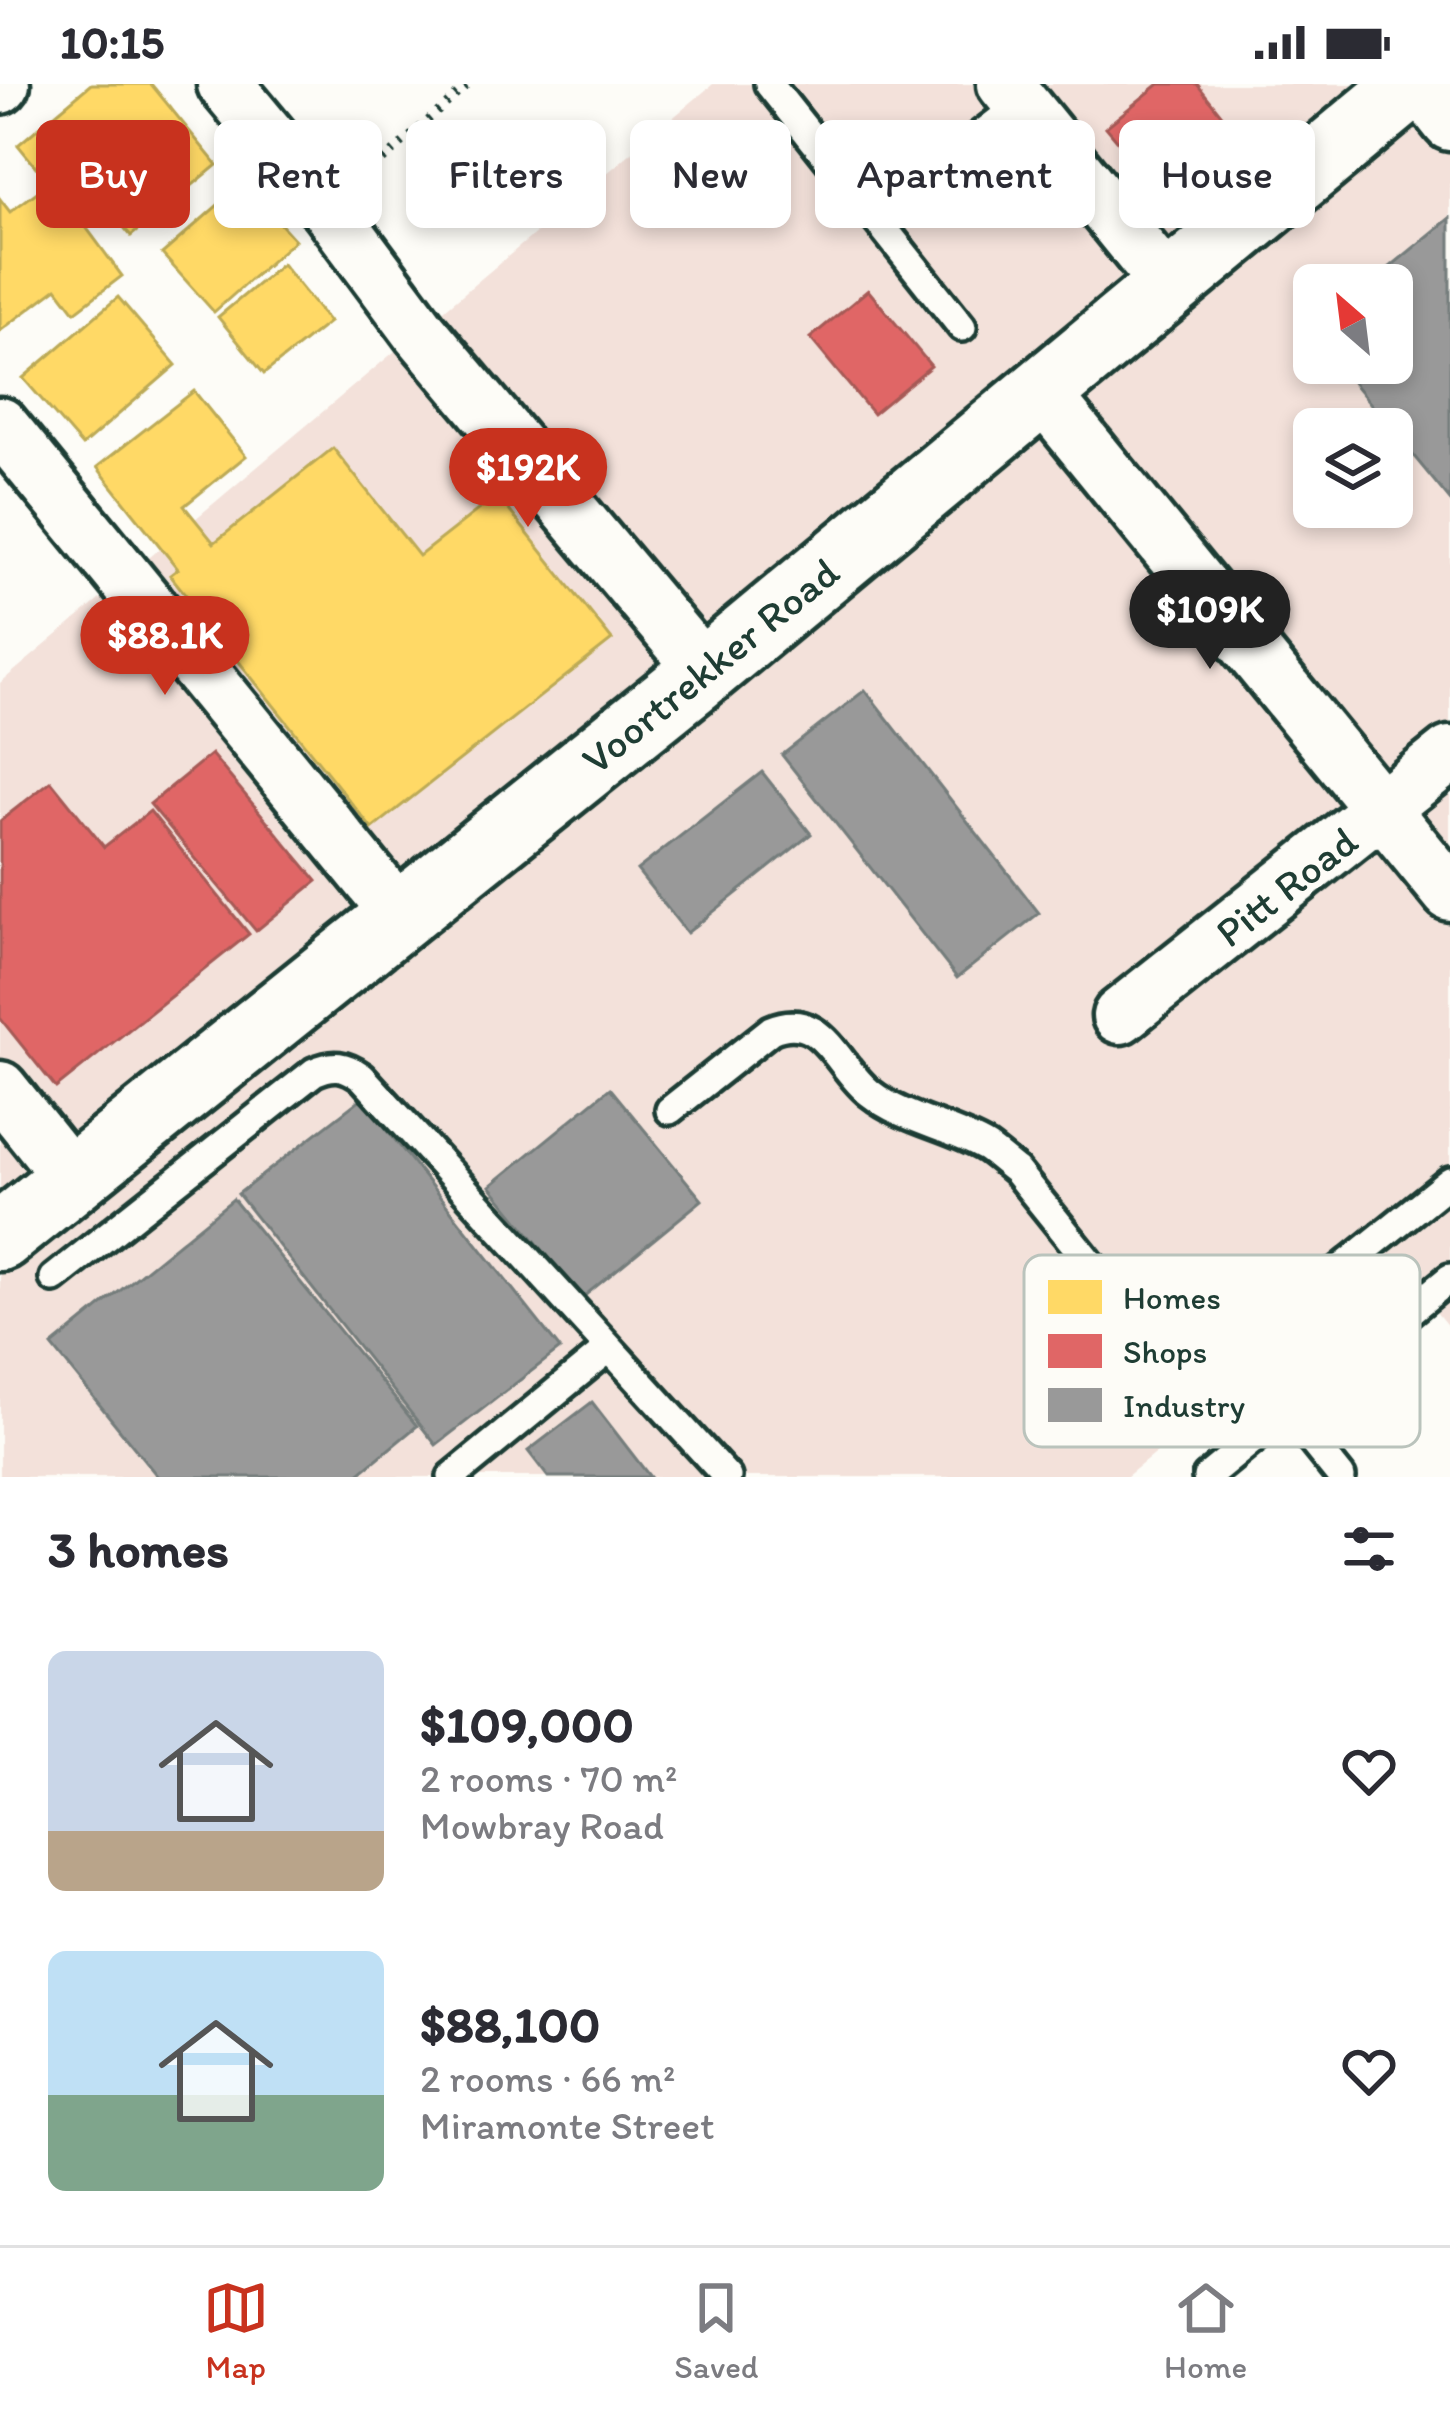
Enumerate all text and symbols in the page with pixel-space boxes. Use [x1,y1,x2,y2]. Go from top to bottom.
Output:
text: 10:15 [60,15,164,69]
chip: Buy [36,120,190,228]
chip: Rent [214,120,382,228]
chip: Filters [406,120,606,228]
chip: New [630,120,791,228]
chip: Apartment [815,120,1095,228]
chip: House [1119,120,1315,228]
north arrow [1293,264,1413,384]
map controls [1293,264,1413,528]
button: layers [1293,408,1413,528]
pin: $192K [444,428,612,530]
text: $192K [476,443,580,490]
street label: Voortrekker Road [571,546,849,785]
pin: $109K [1126,570,1294,672]
text: $109K [1156,585,1264,632]
pin: $88.1K [67,596,263,698]
text: $88.1K [107,611,223,658]
street label: Pitt Road [1205,815,1368,958]
legend [1024,1255,1420,1447]
text: Homes [1123,1278,1221,1317]
text: Shops [1123,1332,1207,1371]
text: Industry [1123,1386,1246,1425]
icon: filters [1336,1516,1402,1582]
text: 3 homes [48,1519,229,1580]
text: $109,000 [420,1694,634,1755]
icon: home [144,1699,288,1843]
icon: heart [1336,1738,1402,1804]
text: 2 rooms · 70 m² [420,1755,678,1802]
text: Mowbray Road [420,1802,664,1849]
text: $88,100 [420,1994,600,2055]
icon: home [144,1999,288,2143]
icon: heart [1336,2038,1402,2104]
text: 2 rooms · 66 m² [420,2055,675,2102]
text: Miramonte Street [420,2102,715,2149]
tab: Map [203,2275,269,2386]
tab: Saved [674,2275,759,2386]
tab: Home [1164,2275,1247,2386]

